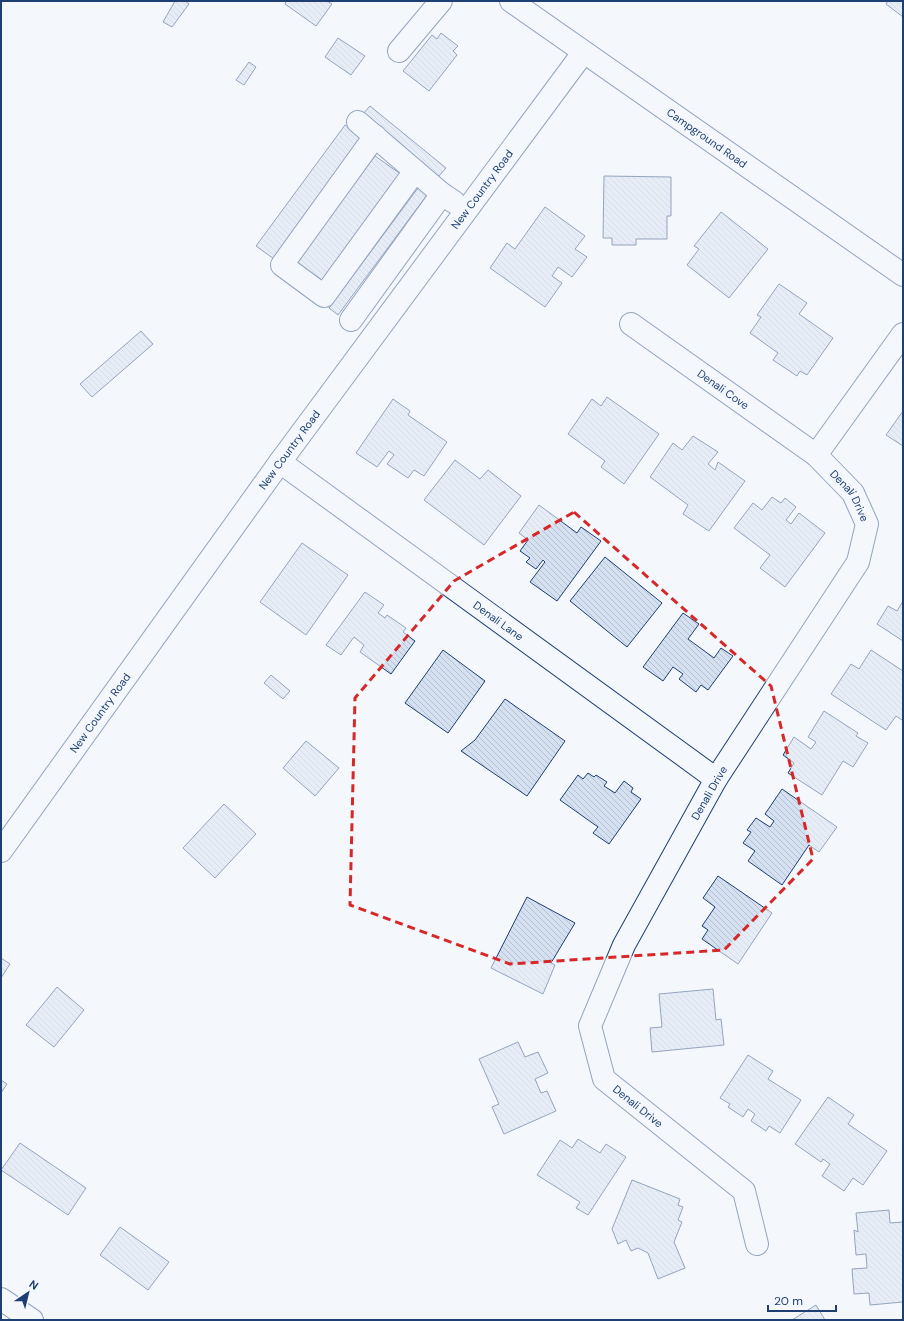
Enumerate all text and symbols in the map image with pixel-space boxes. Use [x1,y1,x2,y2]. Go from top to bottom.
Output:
street label: Campground Road [664,105,750,171]
street label: New Country Road [448,147,516,232]
street label: Denali Cove [695,366,752,412]
street label: New Country Road [255,407,323,492]
street label: Denali Drive [827,467,872,524]
street label: Denali Lane [471,598,526,644]
street label: New Country Road [67,670,134,756]
street label: Denali Drive [688,763,730,823]
street label: Denali Drive [610,1082,666,1130]
north arrow [8,1273,48,1313]
text: N [26,1277,41,1293]
scale bar [768,1287,836,1313]
text: 20 m [774,1293,803,1309]

